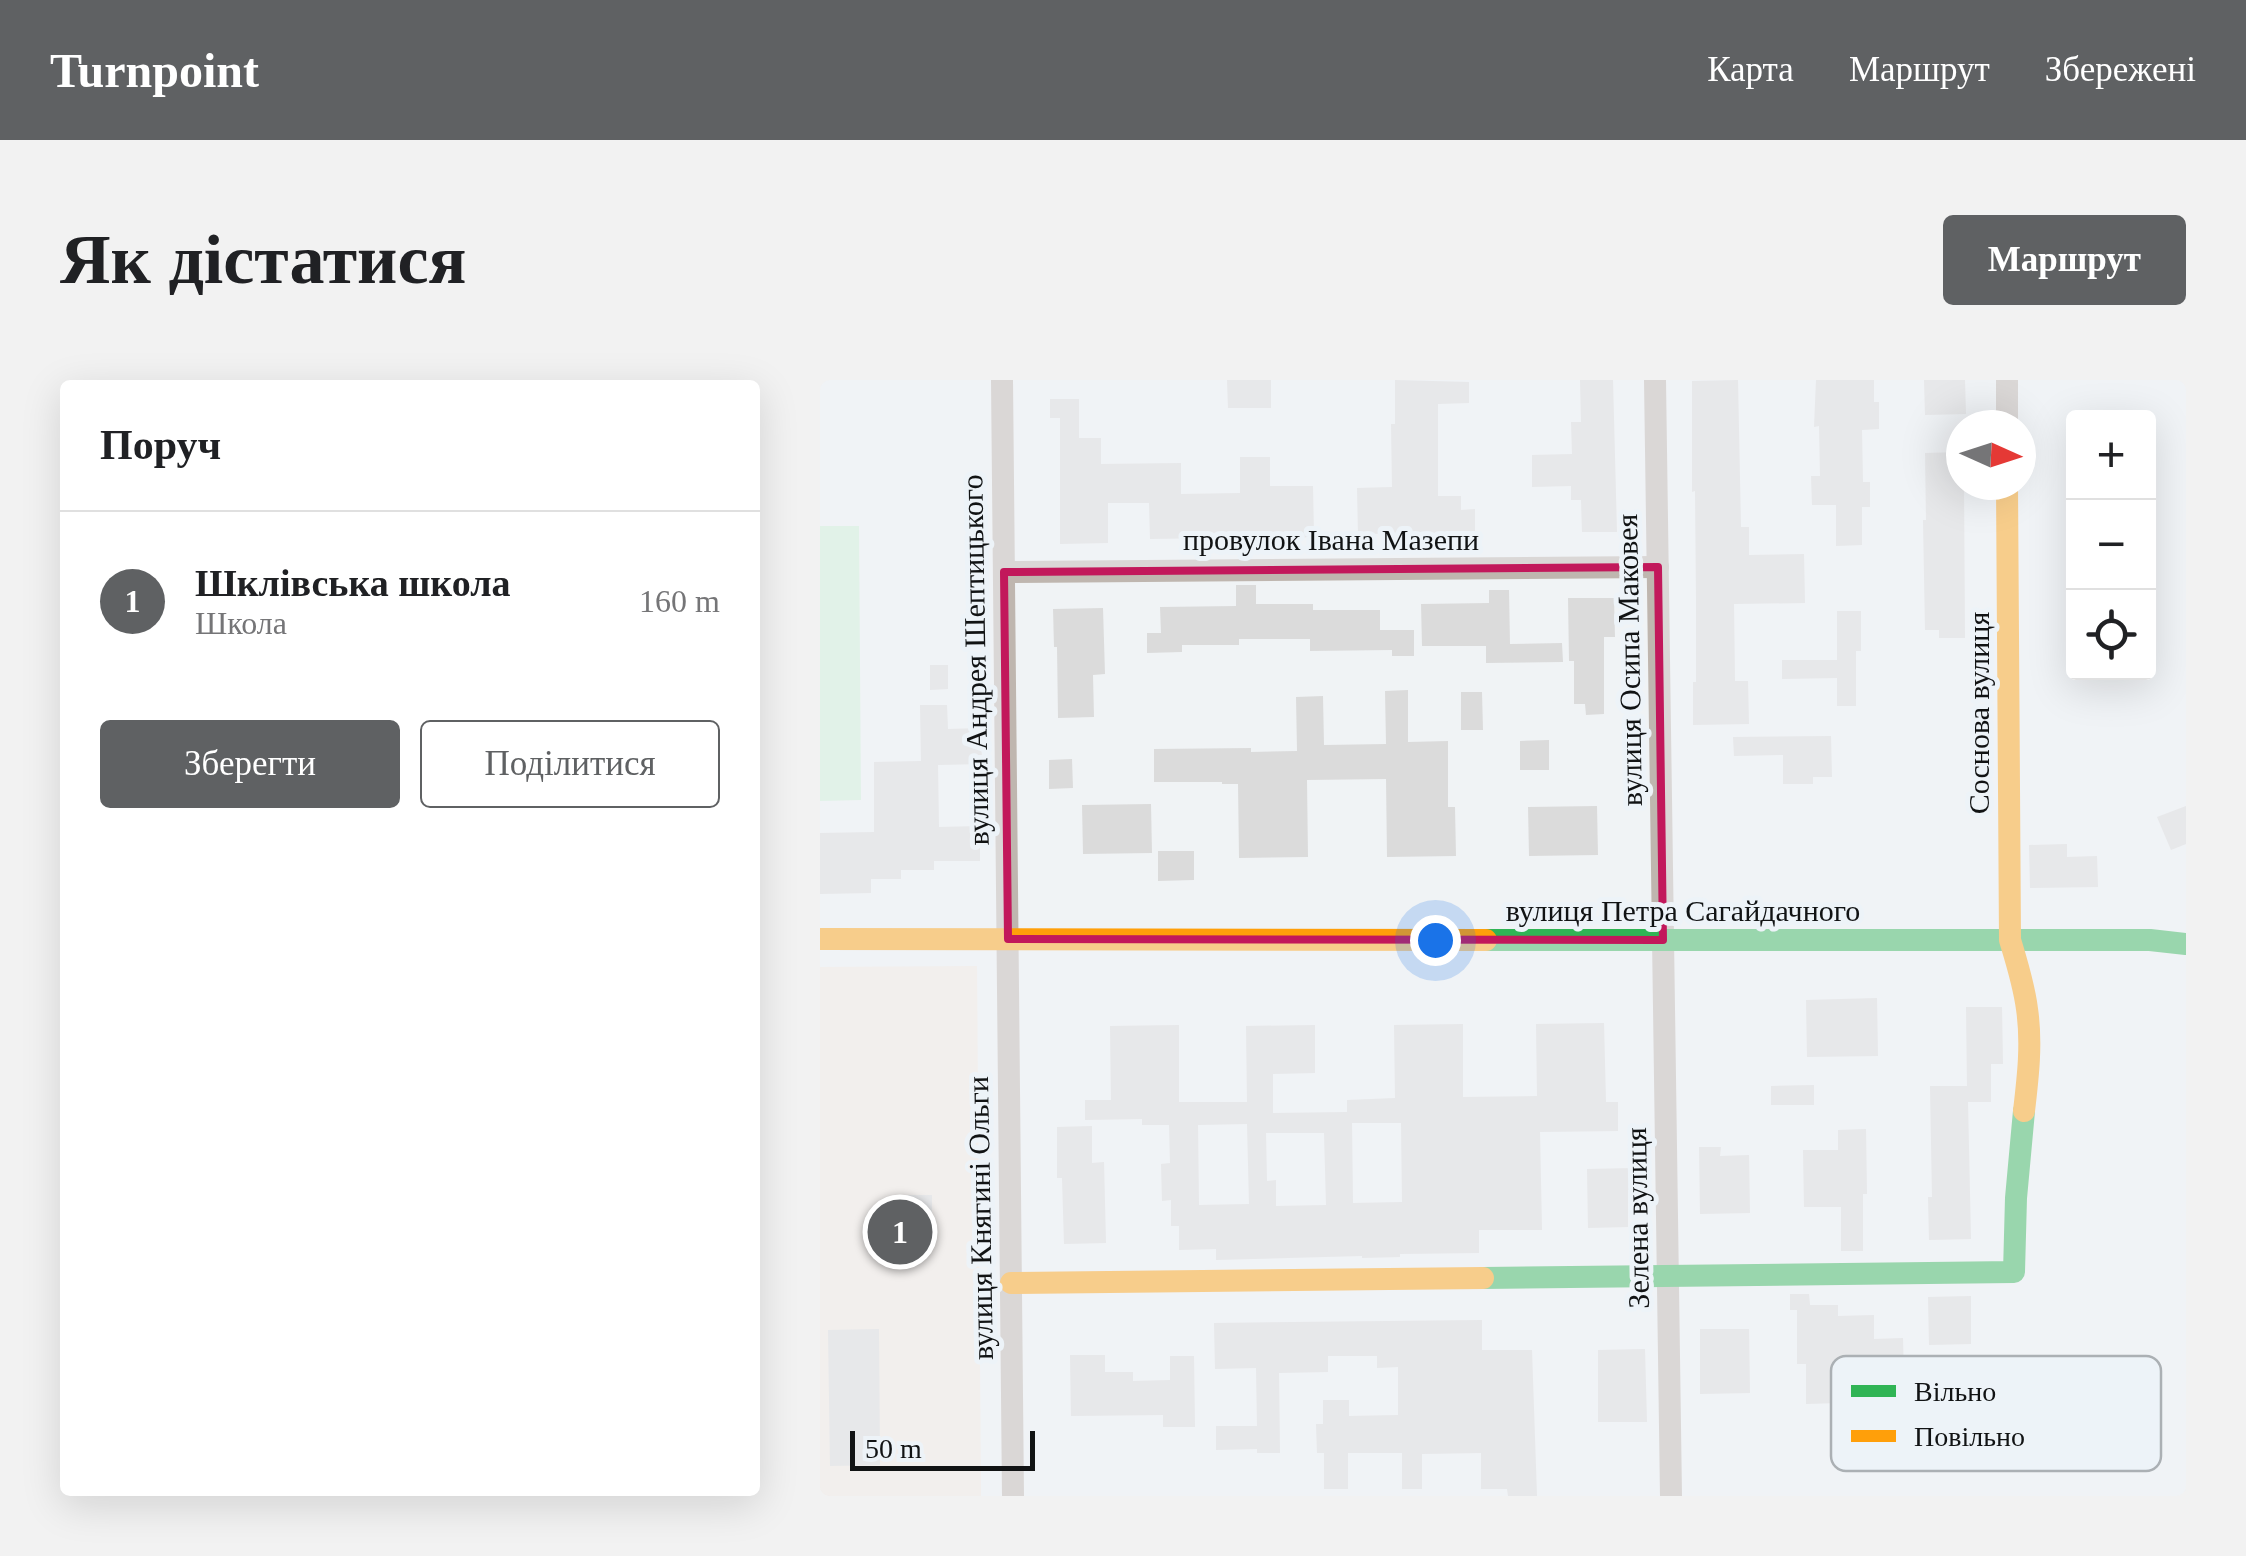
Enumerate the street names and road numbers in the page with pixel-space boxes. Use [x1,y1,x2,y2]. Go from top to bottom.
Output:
street label: вулиця Андрея Шептицького [955,474,995,846]
street label: вулиця Осипа Маковея [1610,513,1648,806]
street label: провулок Івана Мазепи [1183,523,1479,556]
street label: Соснова вулиця [1962,612,1995,814]
street label: вулиця Петра Сагайдачного [1506,894,1860,927]
street label: вулиця Княгині Ольги [961,1076,999,1360]
street label: Зелена вулиця [1619,1127,1655,1309]

